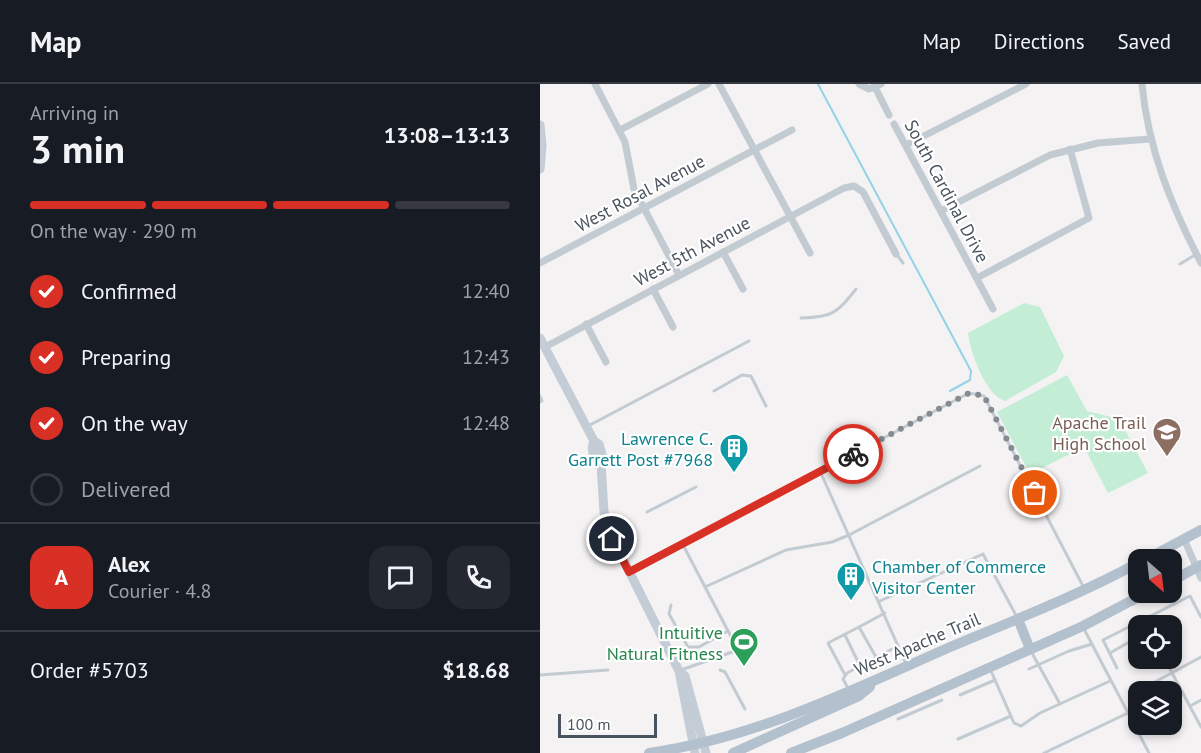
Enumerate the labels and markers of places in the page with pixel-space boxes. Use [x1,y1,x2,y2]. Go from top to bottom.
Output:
place label: Apache Trail High School [1052,411,1147,455]
school or university icon: Apache Trail High School [1151,416,1183,458]
place label: Lawrence C. Garrett Post #7968 [568,427,713,471]
building icon: Lawrence C. Garrett Post #7968 [718,432,750,474]
pin [1009,467,1060,518]
pin [586,513,637,564]
place label: Chamber of Commerce Visitor Center [871,555,1046,599]
building icon: Chamber of Commerce Visitor Center [835,560,867,602]
place label: Intuitive Natural Fitness [607,621,723,665]
sports icon: Intuitive Natural Fitness [728,626,760,668]

